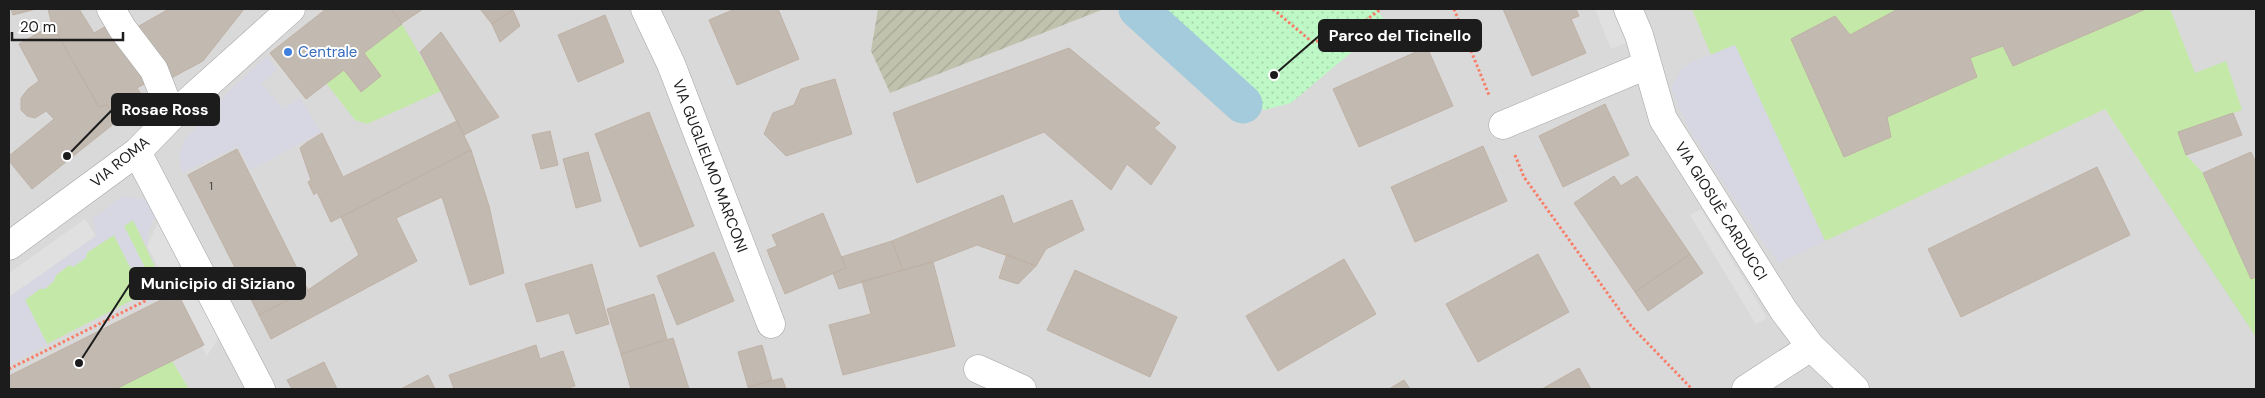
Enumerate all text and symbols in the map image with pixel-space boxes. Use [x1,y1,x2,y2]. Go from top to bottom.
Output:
scale bar [12,10,124,42]
text: 20 m [20,17,56,37]
callout: Parco del Ticinello [1319,20,1481,51]
text: Parco del Ticinello [1329,25,1471,46]
place label: Centrale [298,42,357,62]
marker: Centrale [282,46,294,58]
street label: VIA GUGLIELMO MARCONI [668,77,752,255]
callout: Rosae Ross [112,94,219,125]
text: Rosae Ross [121,99,209,120]
street label: VIA ROMA [86,132,154,192]
street label: VIA GIOSUÈ CARDUCCI [1670,138,1772,284]
house number: 1 [209,178,213,194]
callout: Municipio di Siziano [130,268,305,299]
text: Municipio di Siziano [141,273,295,294]

